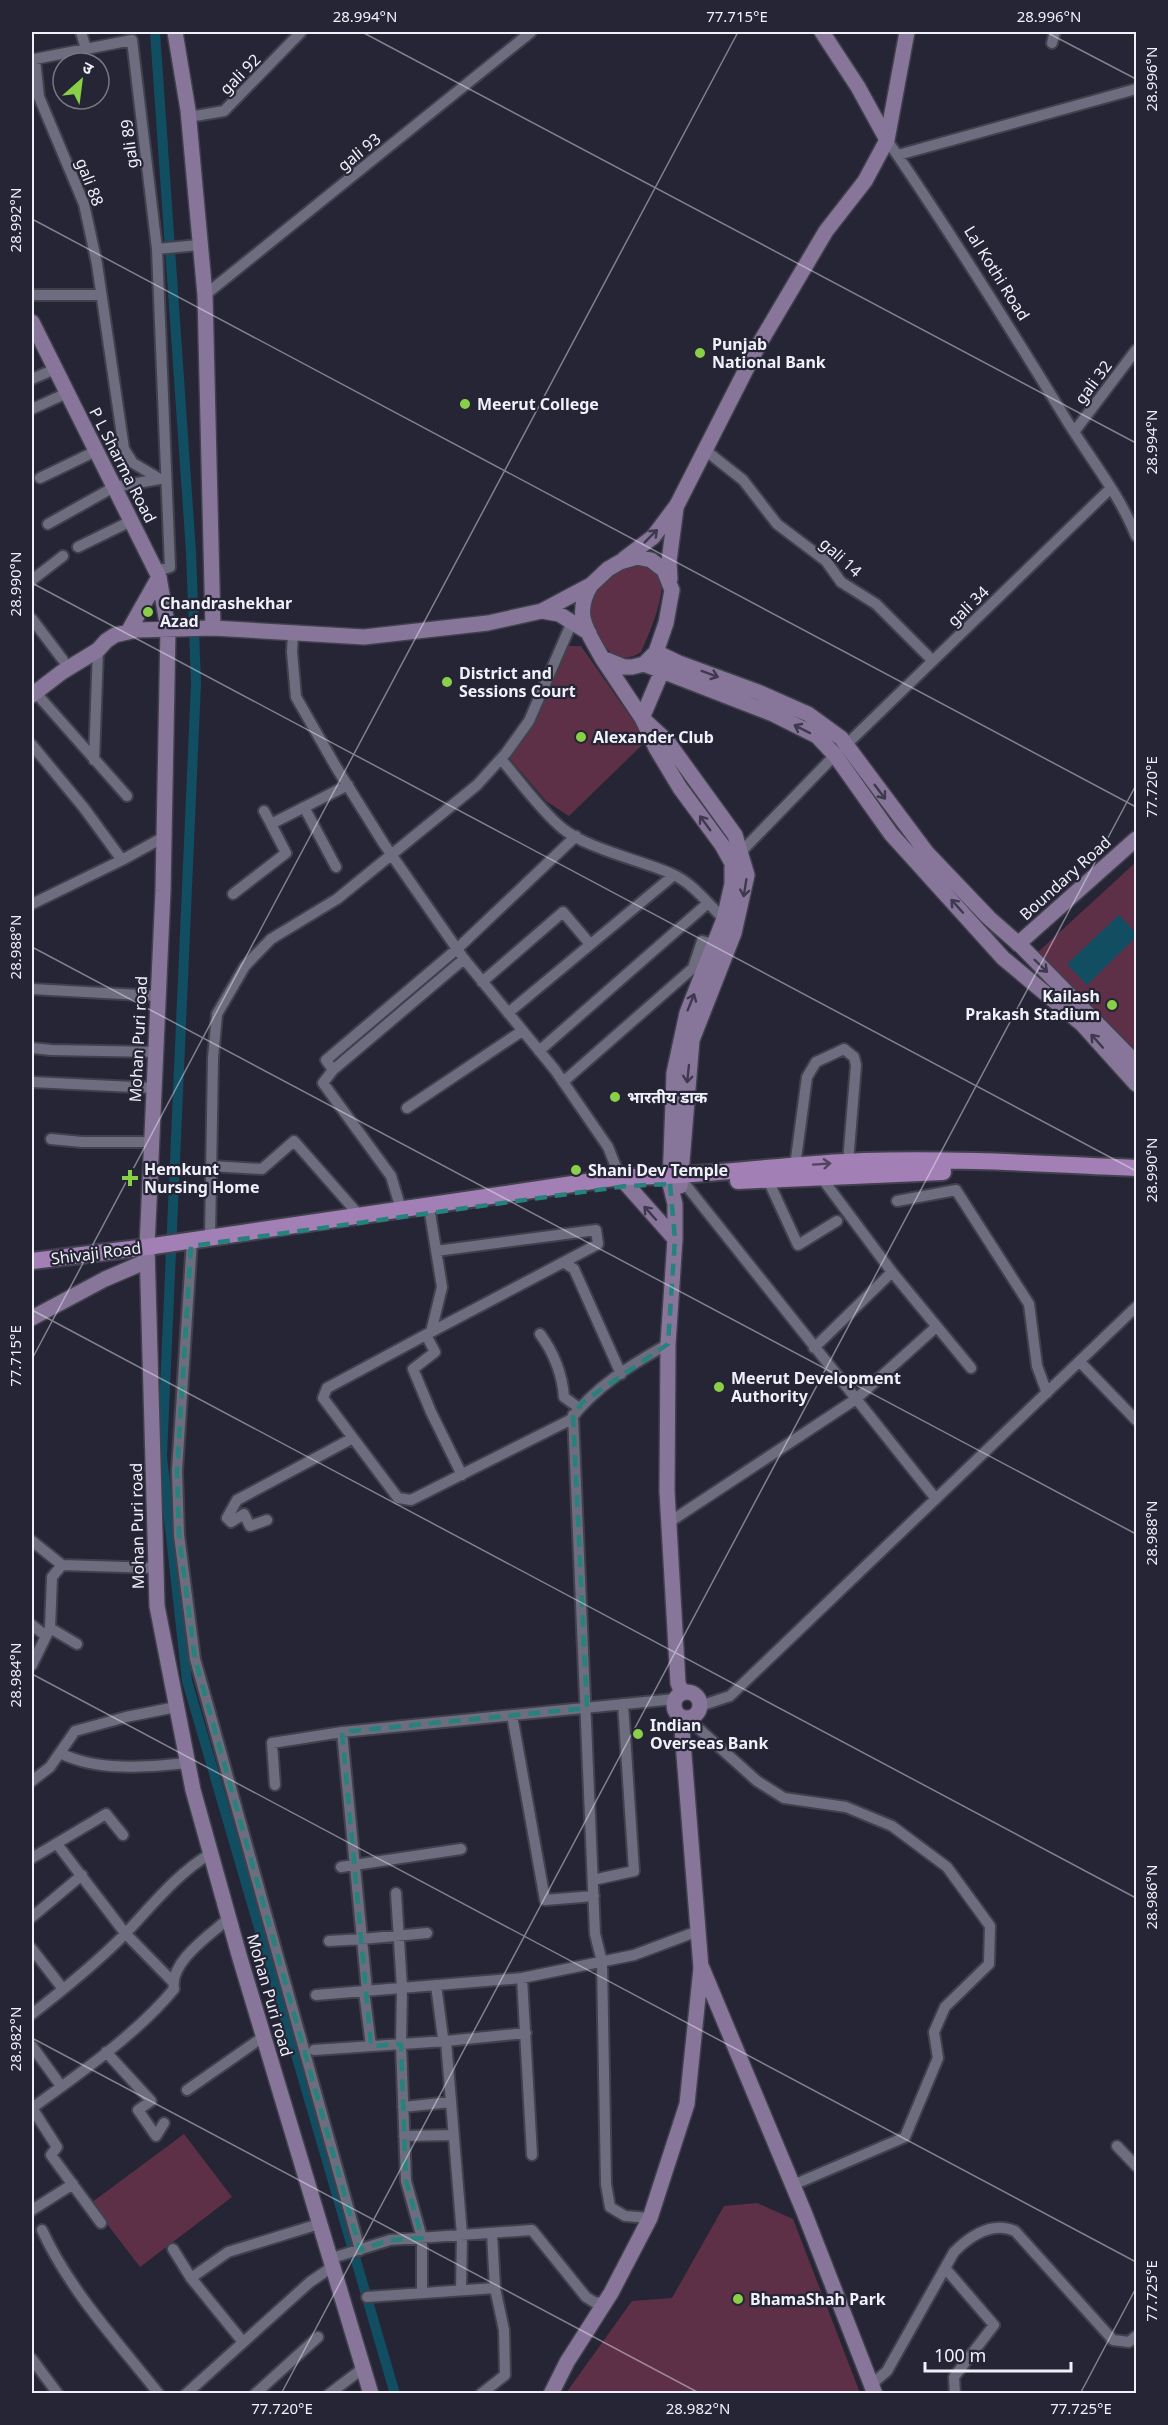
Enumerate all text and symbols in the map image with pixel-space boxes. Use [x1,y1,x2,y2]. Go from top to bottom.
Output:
text: 28.994°N [333,6,397,26]
text: 77.715°E [706,6,768,26]
text: 28.996°N [1017,6,1081,26]
text: 28.996°N [1141,47,1161,111]
street label: gali 92 [215,49,265,99]
north arrow [51,51,111,111]
text: उ [79,56,98,80]
street label: gali 89 [115,118,143,170]
street label: gali 93 [333,128,385,176]
street label: gali 88 [71,155,109,209]
text: 28.992°N [5,188,25,252]
street label: Lal Kothi Road [959,222,1035,324]
place label: Punjab National Bank [712,333,826,373]
marker: Punjab National Bank [693,346,707,360]
street label: gali 32 [1069,356,1117,408]
place label: Meerut College [477,393,599,415]
marker: Meerut College [458,397,472,411]
street label: P L Sharma Road [84,403,162,527]
text: 28.994°N [1141,410,1161,474]
one-way arrow [644,529,659,544]
street label: gali 14 [815,532,867,582]
text: 28.990°N [5,552,25,616]
street label: gali 34 [943,581,993,631]
place label: Chandrashekhar Azad [160,592,292,632]
marker: Chandrashekhar Azad [141,605,155,619]
place label: District and Sessions Court [459,662,576,702]
one-way arrow [700,670,718,681]
marker: District and Sessions Court [440,675,454,689]
one-way arrow [794,723,812,734]
place label: Alexander Club [593,726,714,748]
marker: Alexander Club [574,730,588,744]
text: 77.720°E [1141,756,1161,818]
one-way arrow [874,784,887,800]
one-way arrow [699,815,712,831]
street label: Boundary Road [1015,831,1115,925]
one-way arrow [739,878,750,898]
one-way arrow [950,899,964,914]
text: 28.988°N [5,915,25,979]
one-way arrow [1033,958,1048,973]
street label: Mohan Puri road [124,975,152,1103]
place label: Kailash Prakash Stadium [965,985,1100,1025]
one-way arrow [686,994,697,1012]
marker: Kailash Prakash Stadium [1105,998,1119,1012]
one-way arrow [1090,1034,1104,1049]
one-way arrow [682,1063,693,1083]
place label: भारतीय डाक [627,1086,708,1108]
marker: भारतीय डाक [608,1090,622,1104]
text: 28.990°N [1141,1138,1161,1202]
place label: Hemkunt Nursing Home [144,1158,259,1198]
one-way arrow [812,1158,832,1169]
place label: Shani Dev Temple [588,1159,728,1181]
marker: Shani Dev Temple [569,1163,583,1177]
marker: Hemkunt Nursing Home [121,1169,139,1187]
one-way arrow [644,1206,658,1221]
street label: Shivaji Road [50,1237,142,1269]
text: 77.715°E [5,1325,25,1387]
place label: Meerut Development Authority [731,1367,901,1407]
marker: Meerut Development Authority [712,1380,726,1394]
street label: Mohan Puri road [125,1463,149,1589]
text: 28.988°N [1141,1501,1161,1565]
text: 28.984°N [5,1643,25,1707]
place label: Indian Overseas Bank [650,1714,768,1754]
marker: Indian Overseas Bank [631,1727,645,1741]
text: 28.986°N [1141,1865,1161,1929]
street label: Mohan Puri road [242,1931,298,2059]
text: 28.982°N [5,2007,25,2071]
text: 77.725°E [1141,2260,1161,2322]
place label: BhamaShah Park [750,2288,886,2310]
marker: BhamaShah Park [731,2292,745,2306]
scale bar [925,2335,1070,2373]
text: 100 m [934,2343,986,2367]
text: 77.720°E [251,2398,313,2418]
text: 28.982°N [666,2398,730,2418]
text: 77.725°E [1050,2398,1112,2418]

